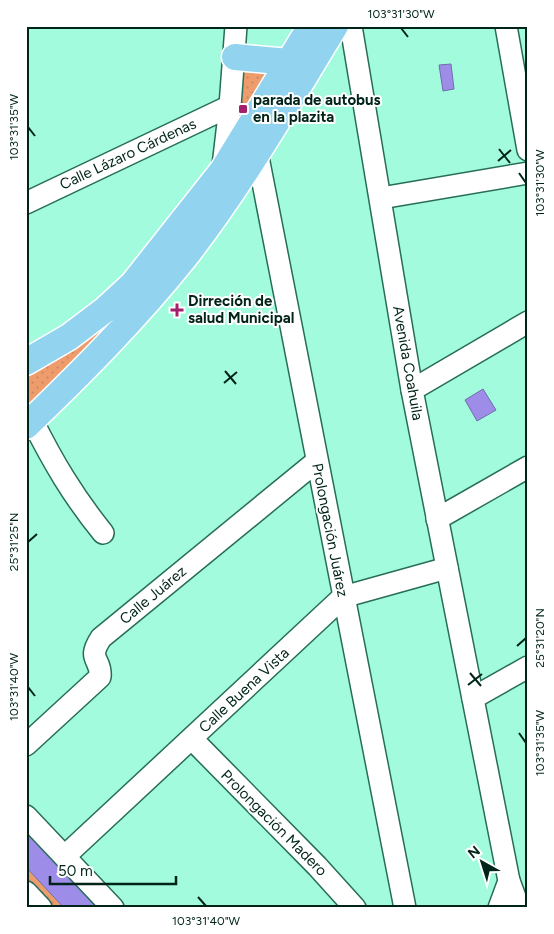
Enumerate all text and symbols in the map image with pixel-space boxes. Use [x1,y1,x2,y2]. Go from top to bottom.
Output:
text: 103°31'30"W [367,7,435,21]
place label: parada de autobus en la plazita [253,91,381,126]
text: 103°31'35"W [7,93,21,160]
marker: parada de autobus en la plazita [237,103,249,115]
street label: Calle Lázaro Cárdenas [57,114,199,194]
text: 103°31'30"W [533,149,547,217]
place label: Dirreción de salud Municipal [188,292,294,327]
marker: Dirreción de salud Municipal [170,303,184,317]
street label: Avenida Coahuila [389,304,427,422]
street label: Prolongación Juárez [308,462,352,598]
text: 25°31'25"N [7,513,21,571]
street label: Calle Juárez [116,562,190,628]
text: 25°31'20"N [533,608,547,668]
street label: Calle Buena Vista [195,644,293,736]
text: 103°31'40"W [7,653,21,721]
text: 103°31'35"W [533,709,547,776]
street label: Prolongación Madero [217,766,331,880]
north arrow [456,836,506,886]
text: N [465,842,484,862]
scale bar [50,854,176,886]
text: 50 m [58,862,93,880]
text: 103°31'40"W [172,914,240,928]

